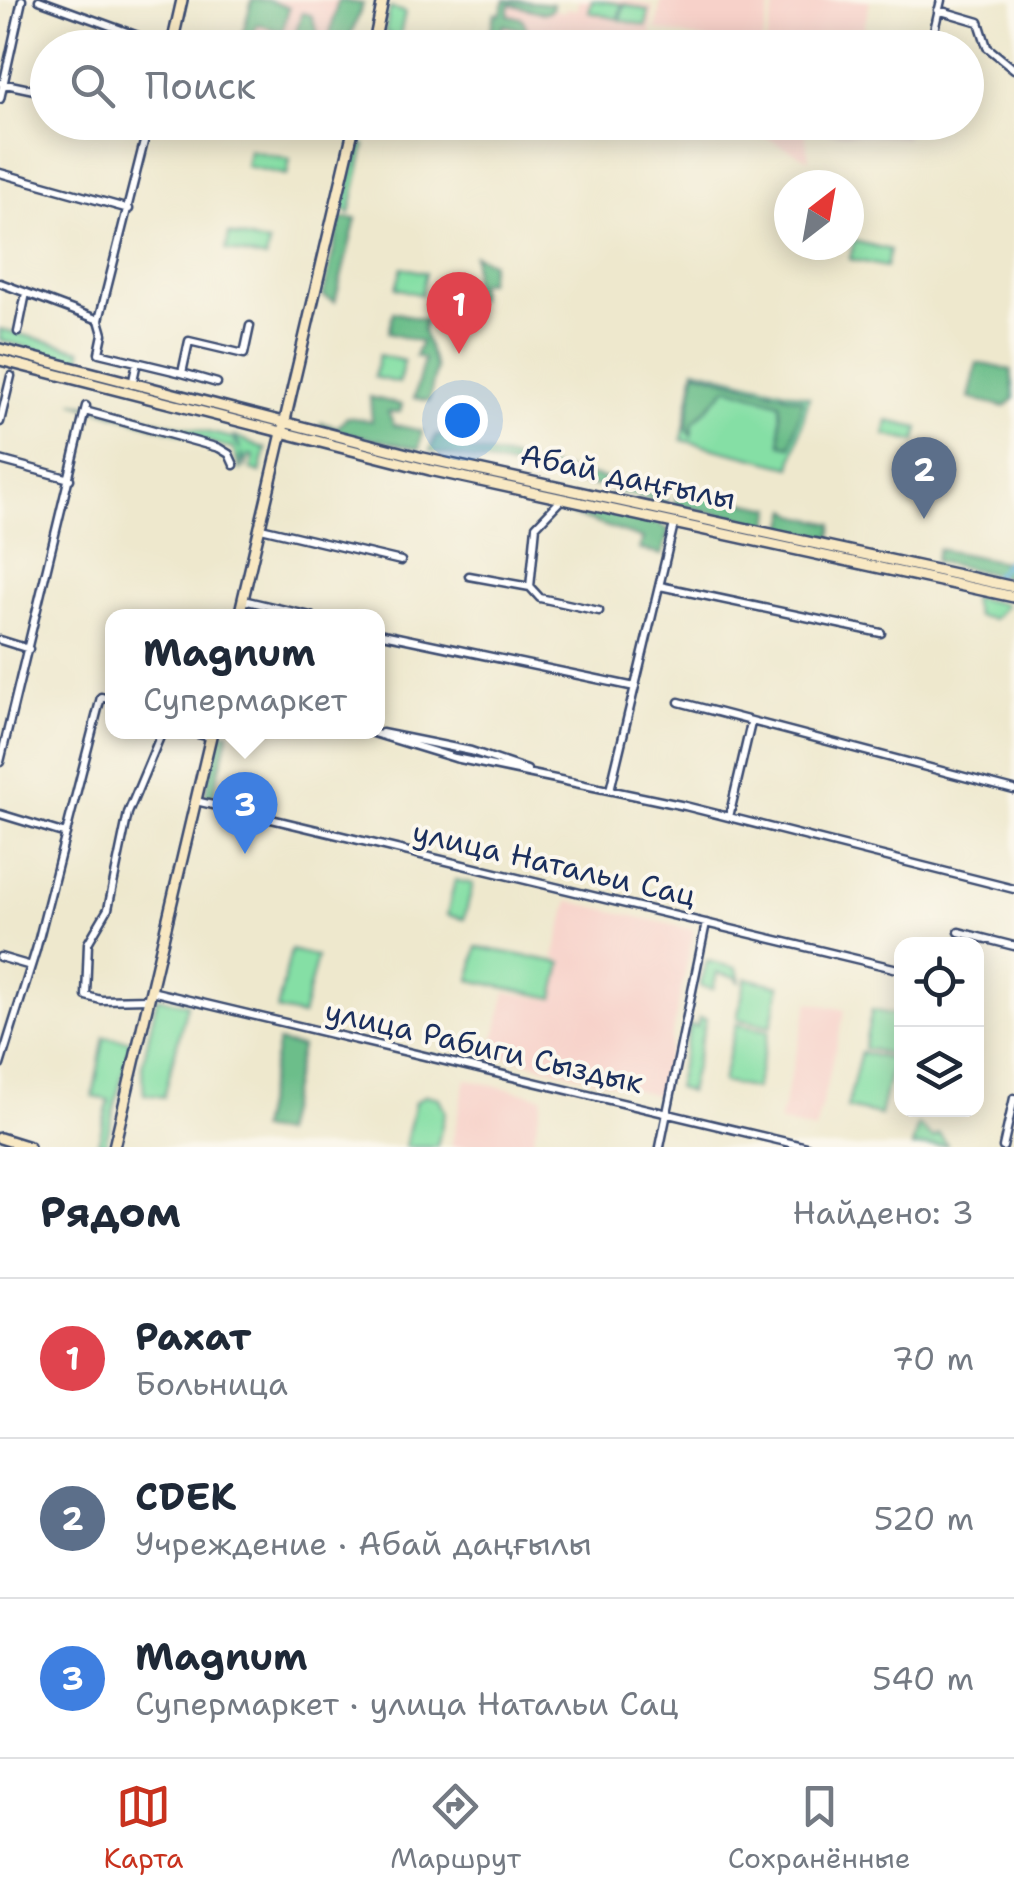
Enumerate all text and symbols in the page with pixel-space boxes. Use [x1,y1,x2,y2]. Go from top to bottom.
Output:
search box [30,30,984,140]
icon: search [65,58,120,113]
text: Поиск [145,60,256,111]
north arrow [774,170,864,260]
pin: 1 [426,272,492,354]
your location [437,395,488,446]
street label: Абай даңғылы [517,434,739,519]
pin: 2 [892,436,956,519]
popup [105,609,385,739]
text: Magnum [143,627,316,678]
text: Супермаркет [143,678,347,721]
pin: 3 [212,772,278,854]
street label: улица Натальи Сац [408,811,700,916]
map controls [894,937,984,1117]
button: locate [894,937,984,1027]
street label: улица Рабиги Сыздык [321,990,647,1103]
button: layers [894,1027,984,1117]
text: Рядом [40,1184,181,1240]
text: Найдено: 3 [793,1191,974,1234]
text: Рахат [135,1311,251,1362]
text: 1 [65,1337,80,1380]
text: 70 m [891,1337,974,1380]
text: Больница [135,1362,288,1405]
text: CDEK [135,1471,236,1522]
text: 2 [61,1497,84,1540]
text: 520 m [874,1497,974,1540]
text: Учреждение · Абай даңғылы [135,1522,592,1565]
text: Magnum [135,1631,308,1682]
text: 3 [61,1657,84,1700]
text: 540 m [872,1657,974,1700]
text: Супермаркет · улица Натальи Сац [135,1682,678,1725]
tab: Карта [103,1779,184,1877]
tab: Маршрут [390,1779,521,1877]
tab: Сохранённые [728,1779,911,1877]

